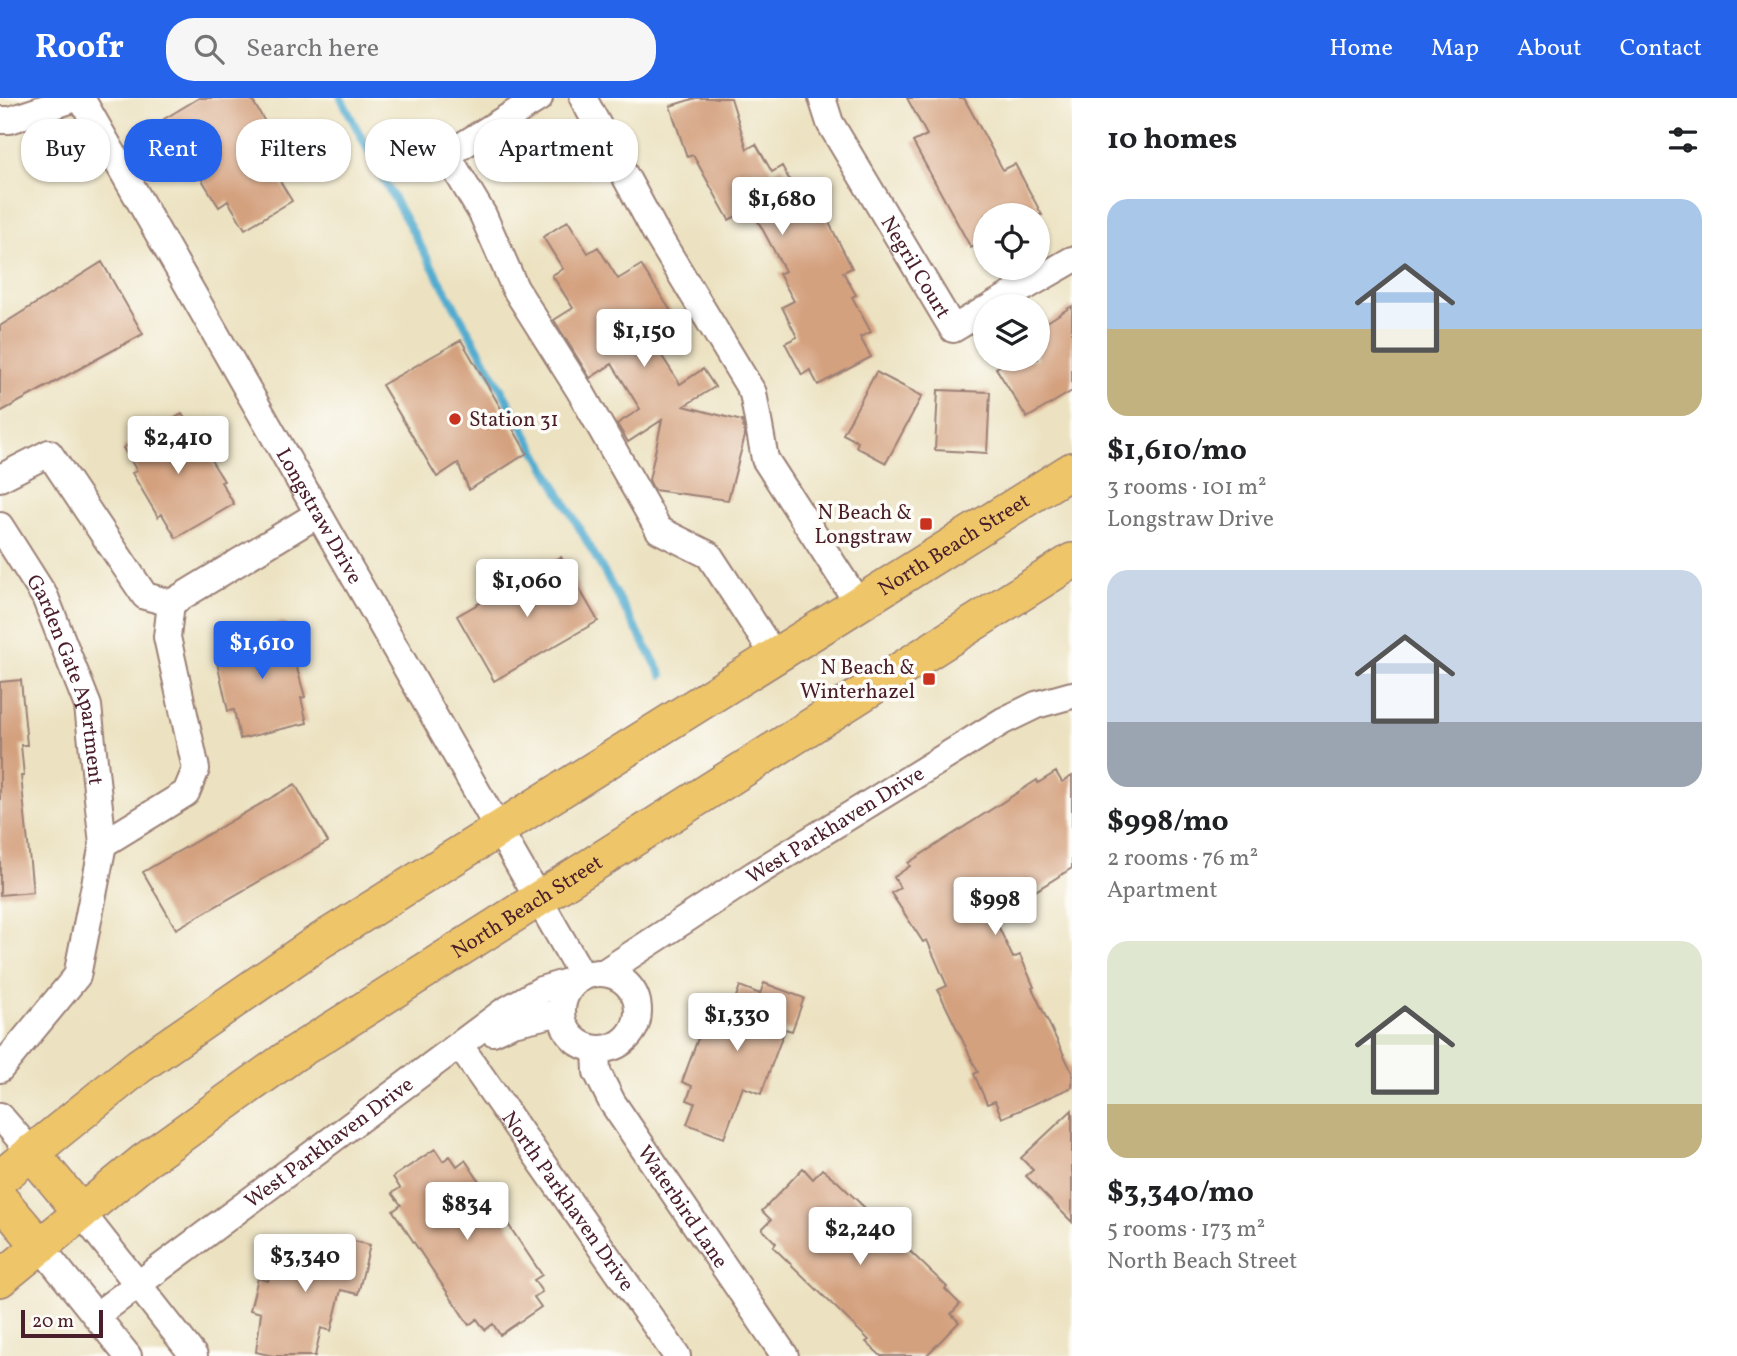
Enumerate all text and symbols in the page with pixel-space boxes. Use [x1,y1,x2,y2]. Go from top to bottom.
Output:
search box [166,18,656,81]
text: Roofr [35,26,124,72]
icon: search [190,30,228,68]
text: Search here [246,31,379,67]
text: Home [1329,32,1393,66]
text: Map [1431,32,1479,66]
text: About [1517,32,1582,66]
text: Contact [1620,32,1702,66]
chip: Buy [21,119,110,182]
chip: Rent [124,119,222,182]
chip: Filters [236,119,351,182]
chip: New [365,119,460,182]
chip: Apartment [474,119,638,182]
text: 10 homes [1107,119,1237,161]
icon: filters [1664,121,1702,159]
pin: $1,680 [725,178,839,237]
text: $1,680 [748,184,816,216]
map controls [973,203,1050,371]
button: locate [973,203,1050,280]
street label: Negril Court [873,211,957,325]
icon: home [1342,245,1468,371]
button: layers [973,294,1050,371]
pin: $1,150 [587,310,701,369]
text: $1,150 [613,316,675,348]
place label: Station 31 [469,406,559,435]
marker: Station 31 [447,411,463,427]
pin: $2,410 [121,416,235,476]
text: $2,410 [144,423,212,455]
text: $1,610/mo [1107,430,1247,472]
street label: Longstraw Drive [268,443,369,590]
text: 3 rooms · 101 m² [1107,472,1267,504]
street label: North Beach Street [873,487,1036,604]
place label: N Beach & Longstraw [815,499,912,552]
text: Longstraw Drive [1107,504,1274,536]
marker: N Beach & Longstraw [918,516,934,532]
pin: $1,060 [470,560,584,619]
text: $1,060 [492,566,562,598]
street label: Garden Gate Apartment [18,569,110,787]
icon: home [1342,616,1468,742]
pin: $1,610 [205,622,319,681]
text: $1,610 [230,628,294,660]
place label: N Beach & Winterhazel [800,654,915,707]
marker: N Beach & Winterhazel [921,671,937,687]
street label: West Parkhaven Drive [741,760,930,892]
text: $998/mo [1107,801,1229,843]
text: 2 rooms · 76 m² [1107,843,1258,875]
street label: North Beach Street [446,849,609,966]
text: Apartment [1107,875,1218,907]
pin: $998 [954,878,1036,937]
text: $998 [970,884,1020,916]
icon: home [1342,987,1468,1113]
pin: $1,330 [680,993,794,1053]
text: $1,330 [704,1000,770,1032]
street label: West Parkhaven Drive [239,1071,420,1216]
street label: North Parkhaven Drive [494,1106,640,1298]
street label: Waterbird Lane [630,1140,734,1275]
text: $3,340/mo [1107,1172,1254,1214]
pin: $834 [426,1182,508,1242]
text: $834 [441,1189,493,1221]
pin: $2,240 [803,1208,917,1267]
text: $2,240 [825,1214,895,1246]
text: 5 rooms · 173 m² [1107,1214,1265,1246]
pin: $3,340 [248,1234,362,1294]
text: $3,340 [270,1241,340,1273]
text: North Beach Street [1107,1246,1297,1278]
scale bar [21,1307,103,1339]
text: 20 m [32,1309,74,1335]

